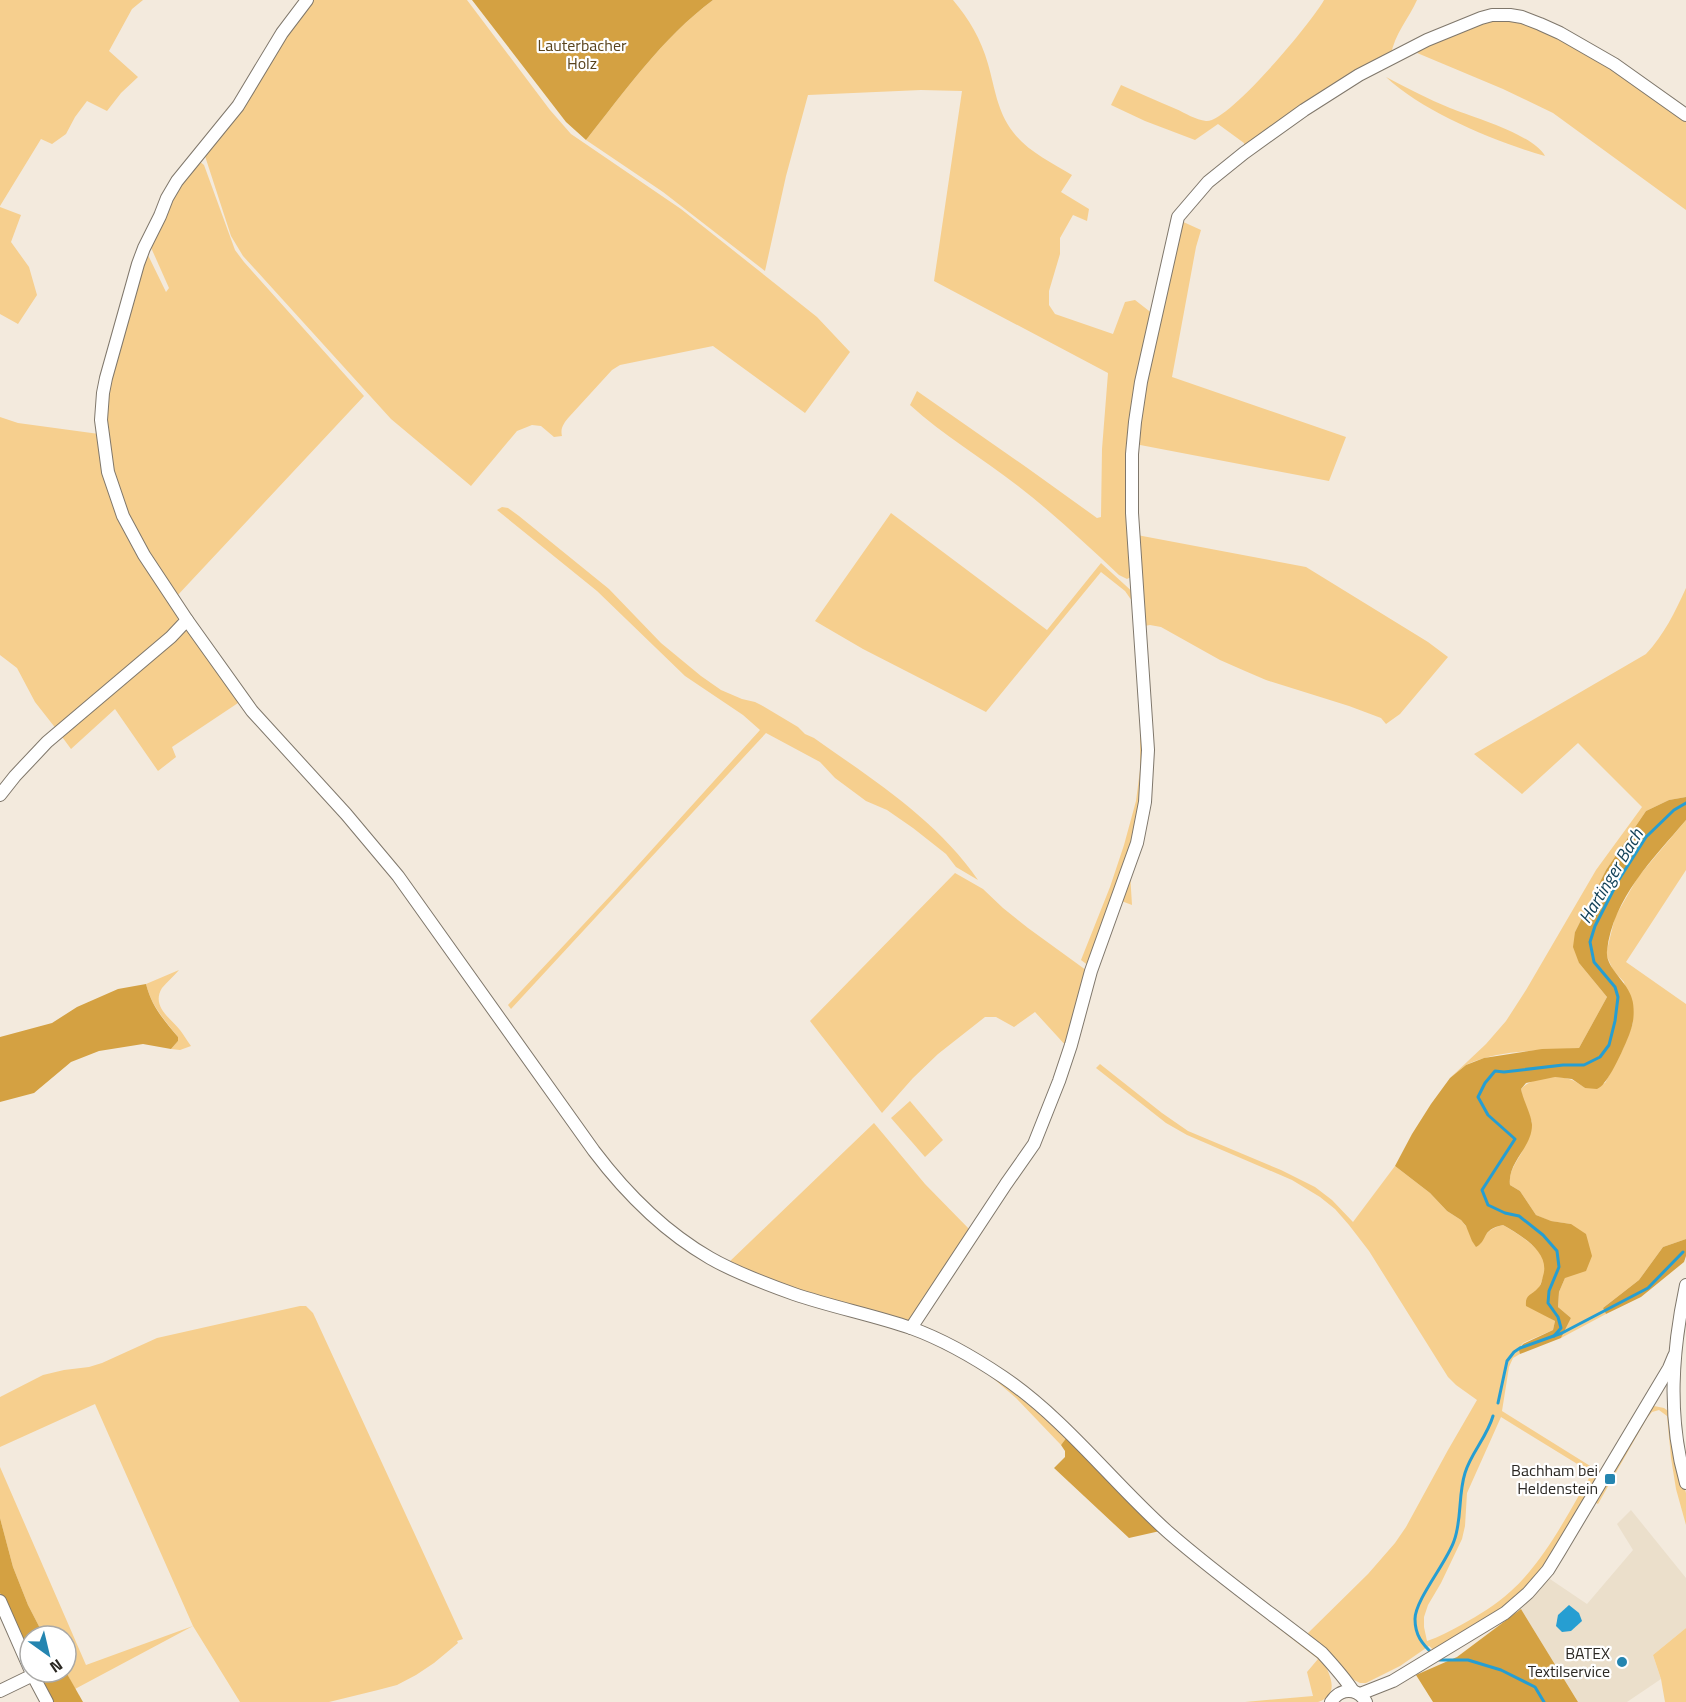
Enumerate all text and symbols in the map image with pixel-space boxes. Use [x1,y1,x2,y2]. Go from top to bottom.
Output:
park label: Lauterbacher Holz [537,33,627,75]
water label: Hartinger Bach [1572,822,1650,928]
place label: Bachham bei Heldenstein [1511,1458,1598,1500]
marker: Bachham bei Heldenstein [1603,1472,1617,1486]
north arrow [18,1624,78,1684]
place label: BATEX Textilservice [1528,1641,1610,1683]
text: N [45,1653,68,1679]
marker: BATEX Textilservice [1615,1655,1629,1669]

